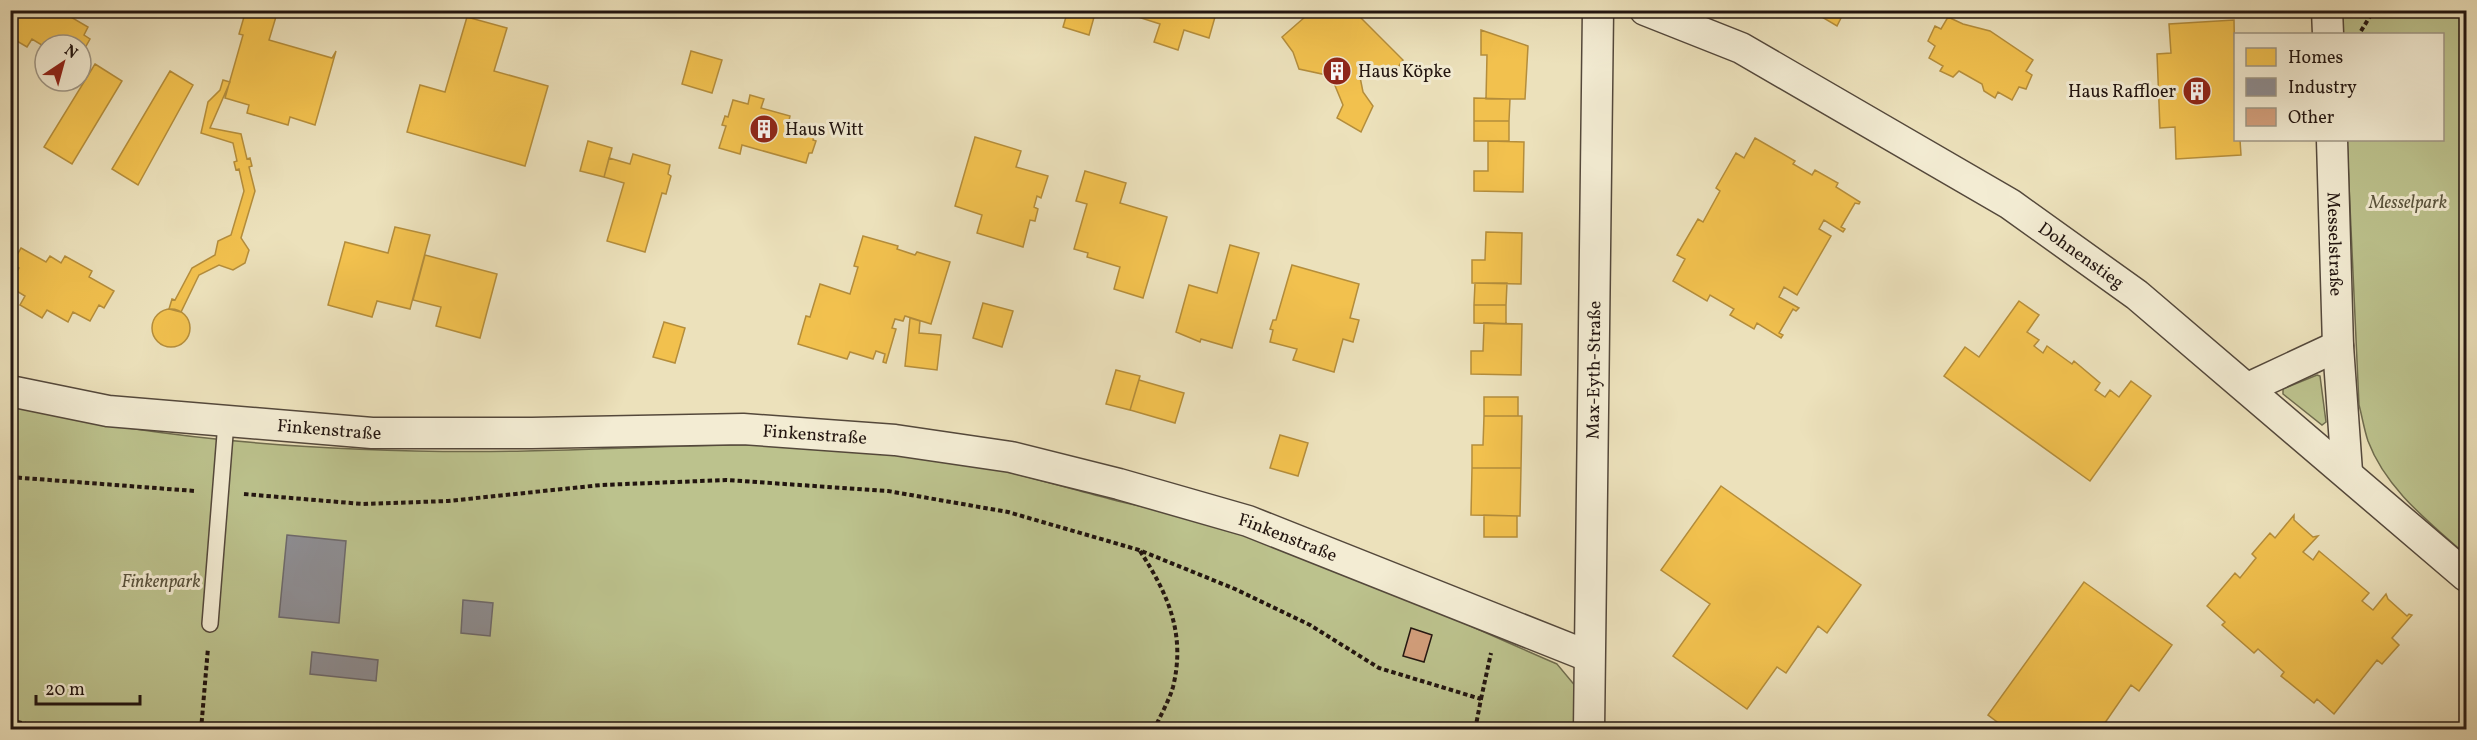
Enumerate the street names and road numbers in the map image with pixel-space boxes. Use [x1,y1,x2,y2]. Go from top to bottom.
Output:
street label: Messelstraße [2320,192,2348,296]
street label: Dohnenstieg [2032,217,2129,296]
street label: Max-Eyth-Straße [1582,301,1608,440]
street label: Finkenstraße [276,414,381,447]
street label: Finkenstraße [762,419,868,452]
street label: Finkenstraße [1235,508,1340,569]

